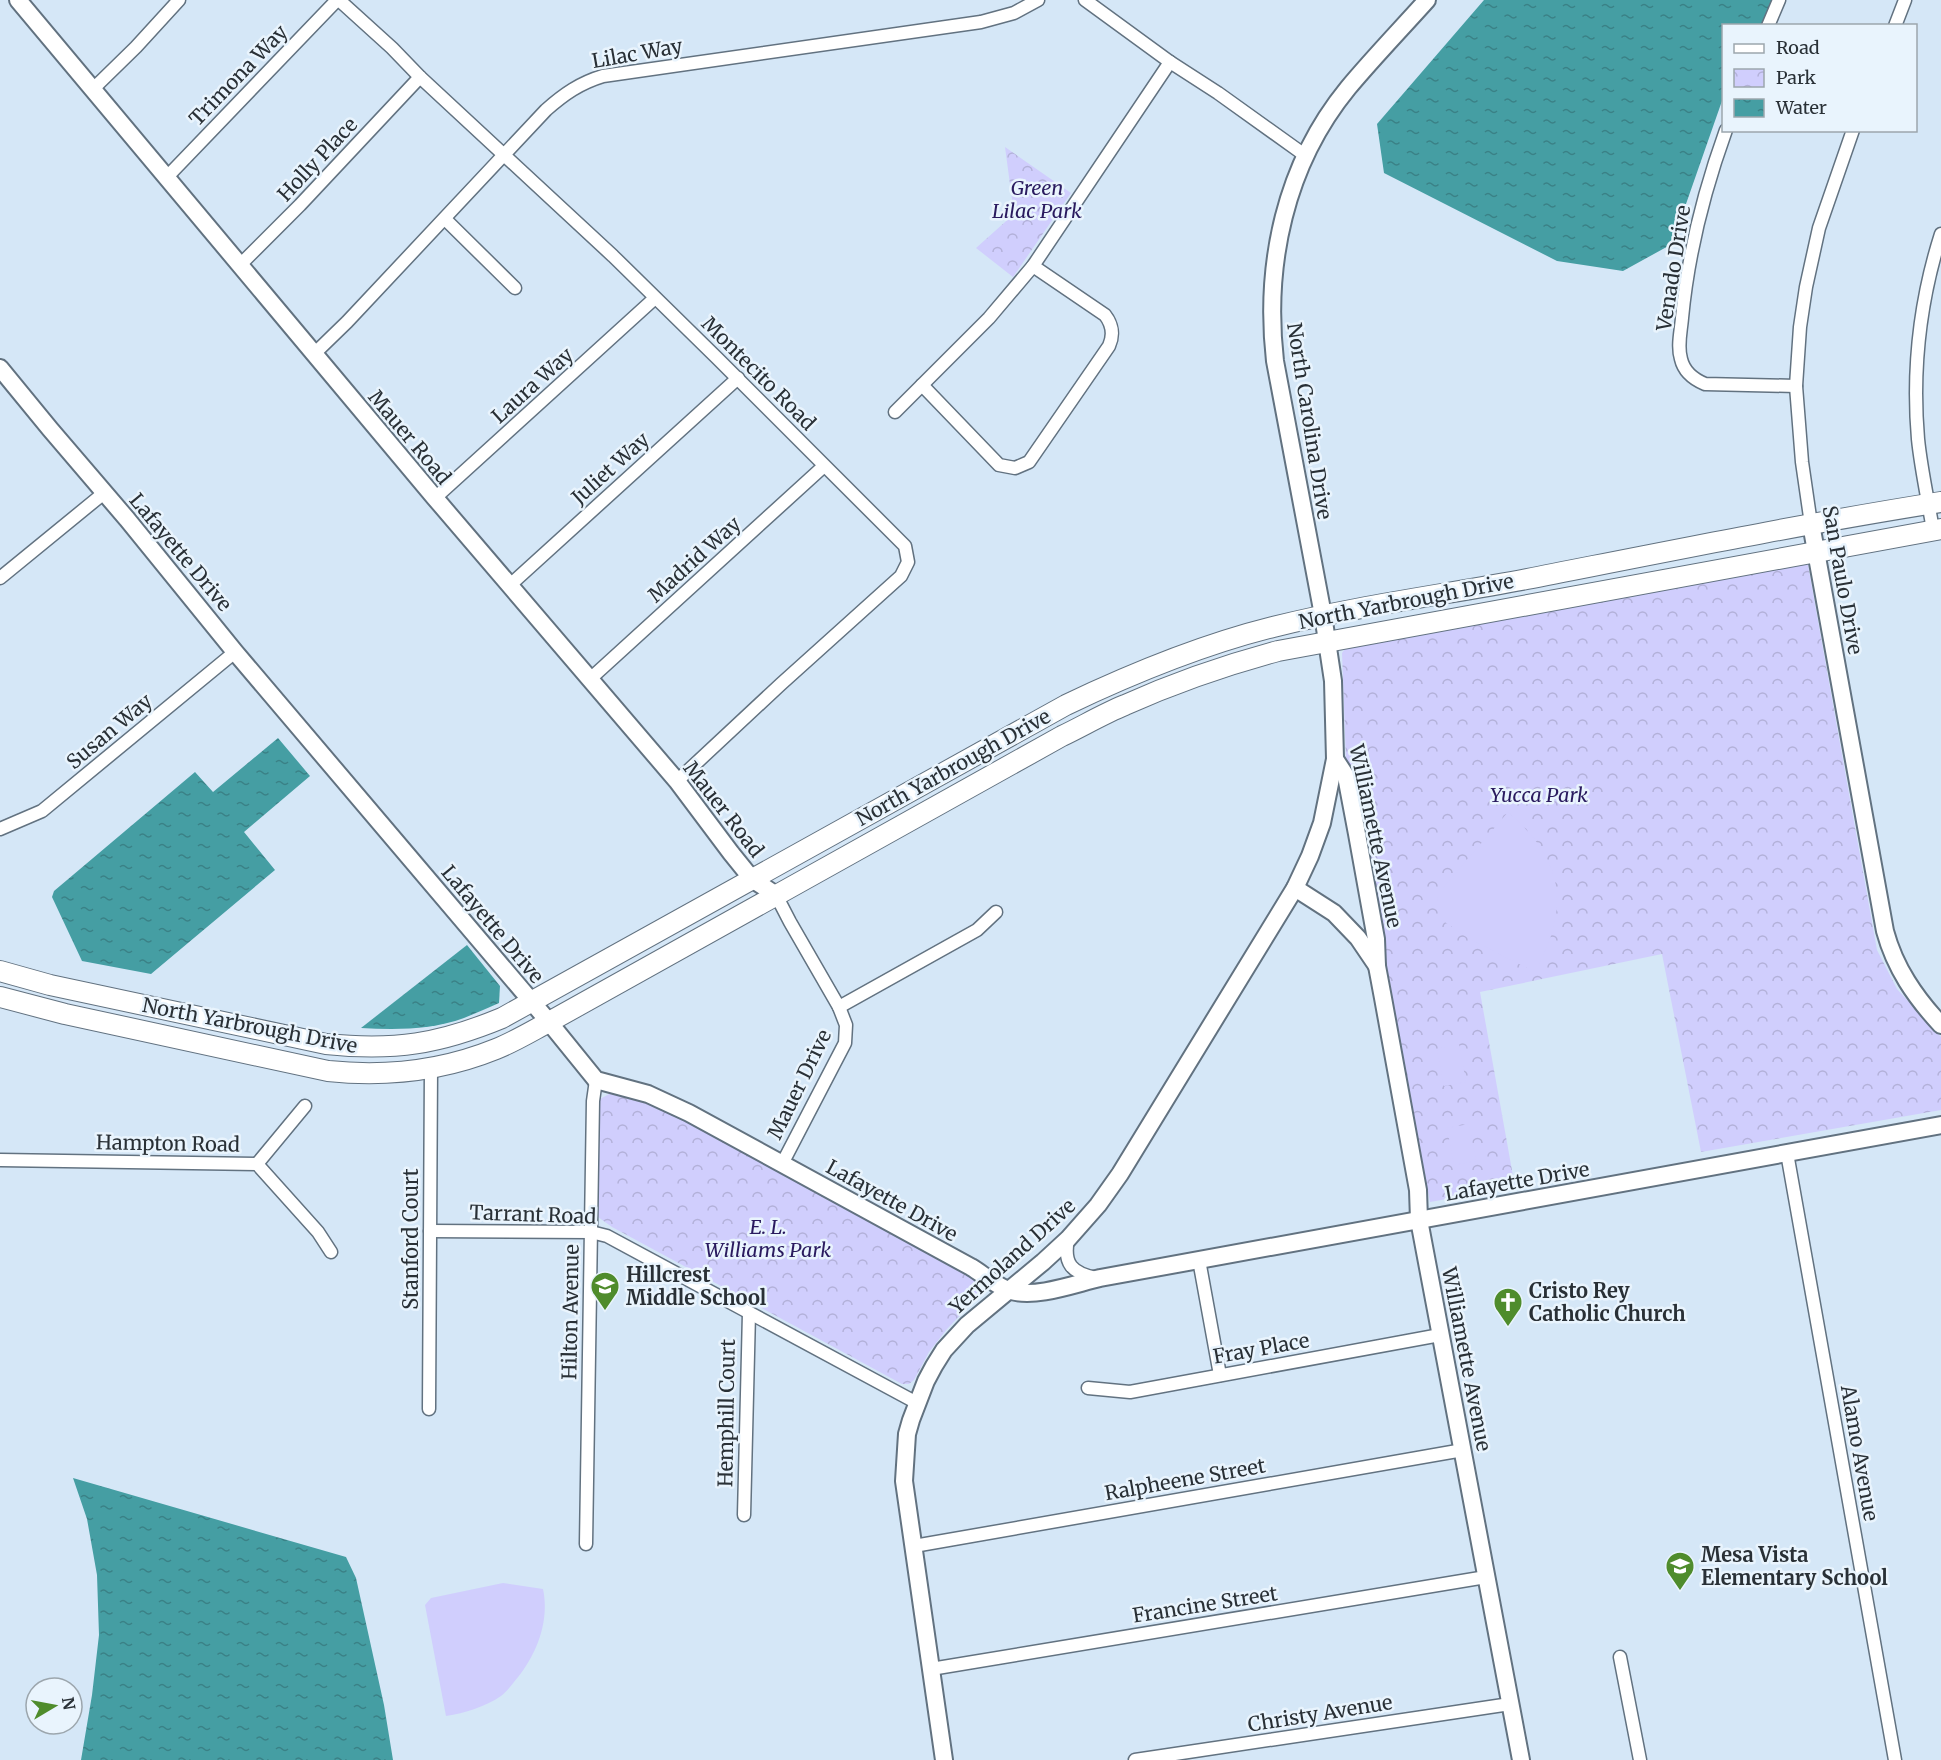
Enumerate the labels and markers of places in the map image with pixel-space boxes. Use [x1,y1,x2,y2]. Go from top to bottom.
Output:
place label: Hillcrest Middle School [626,1262,767,1310]
school or university icon: Hillcrest Middle School [589,1270,621,1312]
place label: Cristo Rey Catholic Church [1529,1278,1686,1326]
church icon: Cristo Rey Catholic Church [1492,1286,1524,1328]
place label: Mesa Vista Elementary School [1701,1542,1888,1590]
school or university icon: Mesa Vista Elementary School [1664,1550,1696,1592]

